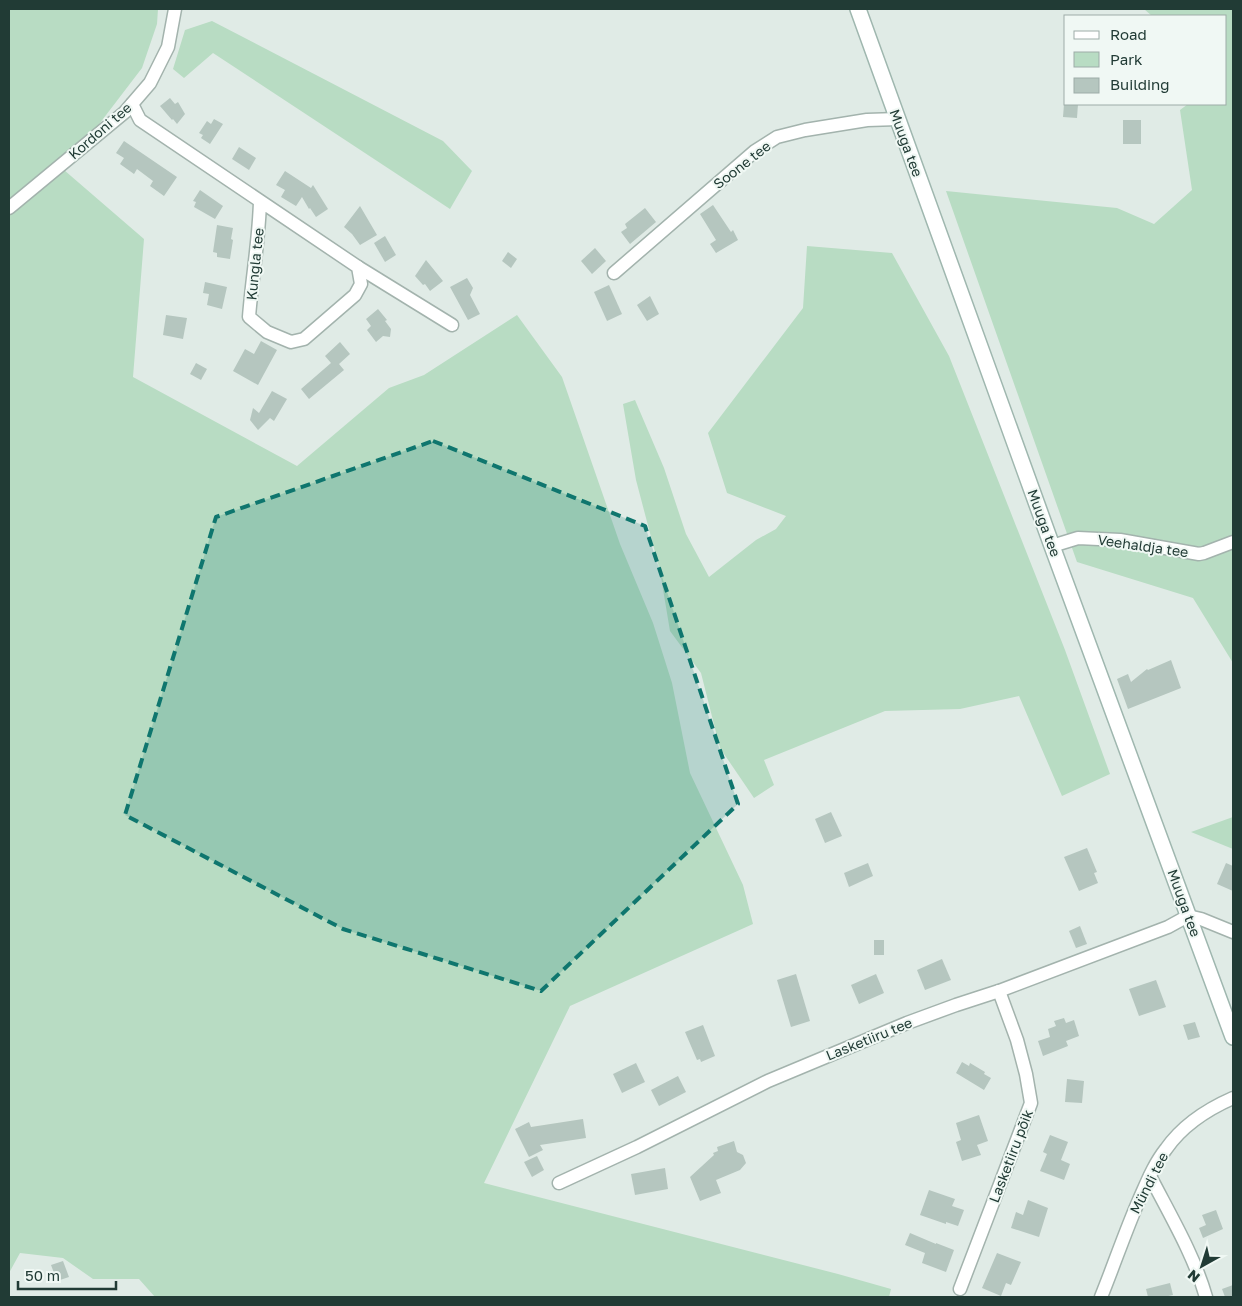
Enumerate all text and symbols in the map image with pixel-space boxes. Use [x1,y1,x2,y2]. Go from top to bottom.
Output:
legend [1064,15,1227,105]
text: Road [1110,25,1147,43]
text: Park [1110,50,1143,68]
text: Building [1110,75,1170,93]
street label: Kordoni tee [65,99,135,163]
street label: Muuga tee [886,107,927,179]
street label: Soone tee [710,137,774,192]
street label: Kungla tee [242,227,267,301]
street label: Muuga tee [1024,487,1065,559]
street label: Veehaldja tee [1097,531,1189,560]
street label: Muuga tee [1164,867,1205,939]
street label: Lasketiiru tee [823,1014,914,1064]
street label: Lasketiiru põik [985,1107,1036,1205]
street label: Mündi tee [1126,1149,1171,1216]
north arrow [1177,1241,1227,1291]
scale bar [18,1258,115,1290]
text: 50 m [25,1266,60,1284]
text: N [1184,1267,1203,1286]

